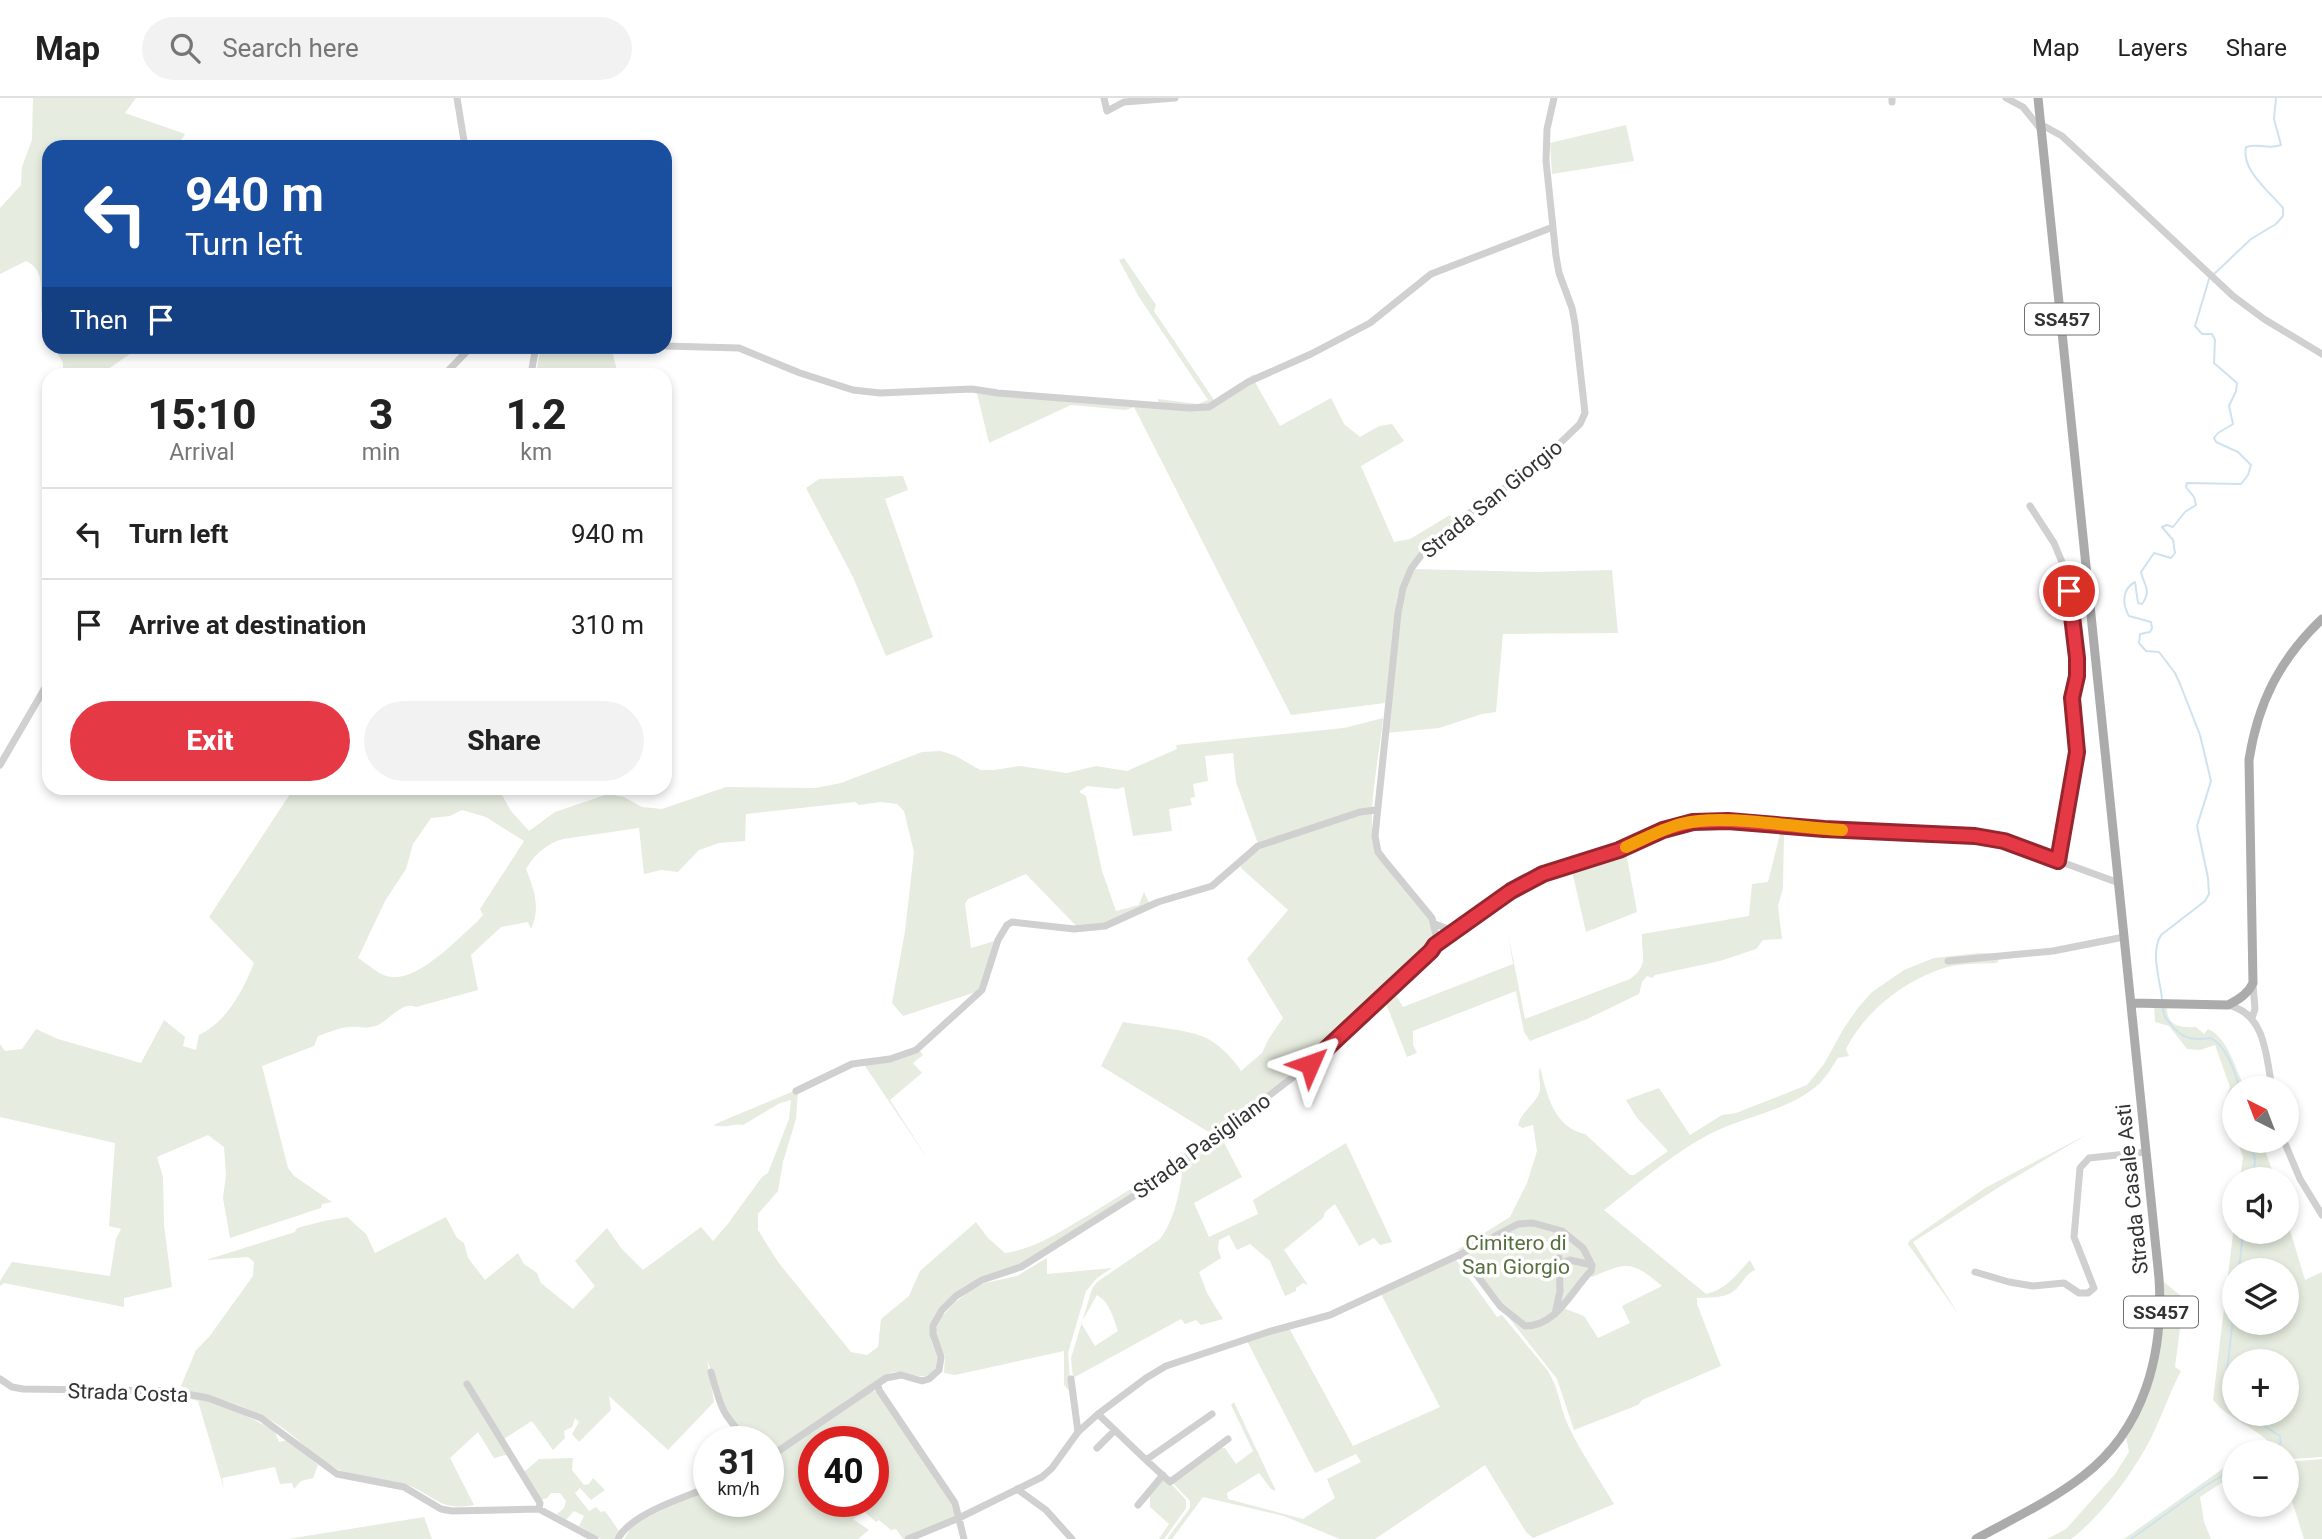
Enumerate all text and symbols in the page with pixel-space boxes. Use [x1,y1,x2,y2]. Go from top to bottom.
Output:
search box [142,17,632,80]
text: Map [35,29,100,68]
icon: search [166,29,204,67]
text: Search here [222,33,359,63]
text: Map [2032,34,2080,62]
text: Layers [2118,34,2188,62]
text: Share [2226,34,2287,62]
text: 940 m [185,166,324,223]
icon: left [70,168,161,259]
text: Turn left [185,225,303,263]
icon: arrive [142,301,180,339]
road number: SS457 [2025,304,2099,334]
text: Then [70,305,128,335]
text: 15:10 [147,390,256,439]
text: 3 [369,390,393,439]
text: 1.2 [506,390,567,439]
street label: Strada San Giorgio [1417,435,1567,563]
text: Arrival [169,439,235,466]
text: min [362,439,400,466]
text: km [520,439,552,466]
icon: left [70,515,108,553]
text: Turn left [129,519,228,549]
text: 940 m [571,519,644,549]
pin [2039,561,2099,621]
icon: arrive [2050,572,2088,610]
icon: arrive [70,606,108,644]
text: Arrive at destination [129,610,366,640]
text: 310 m [571,610,644,640]
button: Exit [70,701,350,781]
button: Share [364,701,644,781]
position arrow [1273,1027,1347,1101]
north arrow [2222,1076,2300,1153]
map controls [2222,1076,2299,1517]
street label: Strada Pasigliano [1129,1088,1275,1204]
street label: Strada Casale Asti [2111,1103,2153,1275]
button: sound [2222,1167,2299,1244]
park label: Cimitero di San Giorgio [1462,1231,1570,1279]
button: layers [2222,1258,2299,1335]
road number: SS457 [2124,1296,2198,1328]
button: + [2222,1349,2299,1426]
street label: Strada Costa [67,1379,189,1407]
speed limit sign: 40 [798,1426,889,1517]
button: − [2222,1440,2299,1517]
text: 31 [718,1442,759,1483]
text: km/h [717,1478,760,1499]

